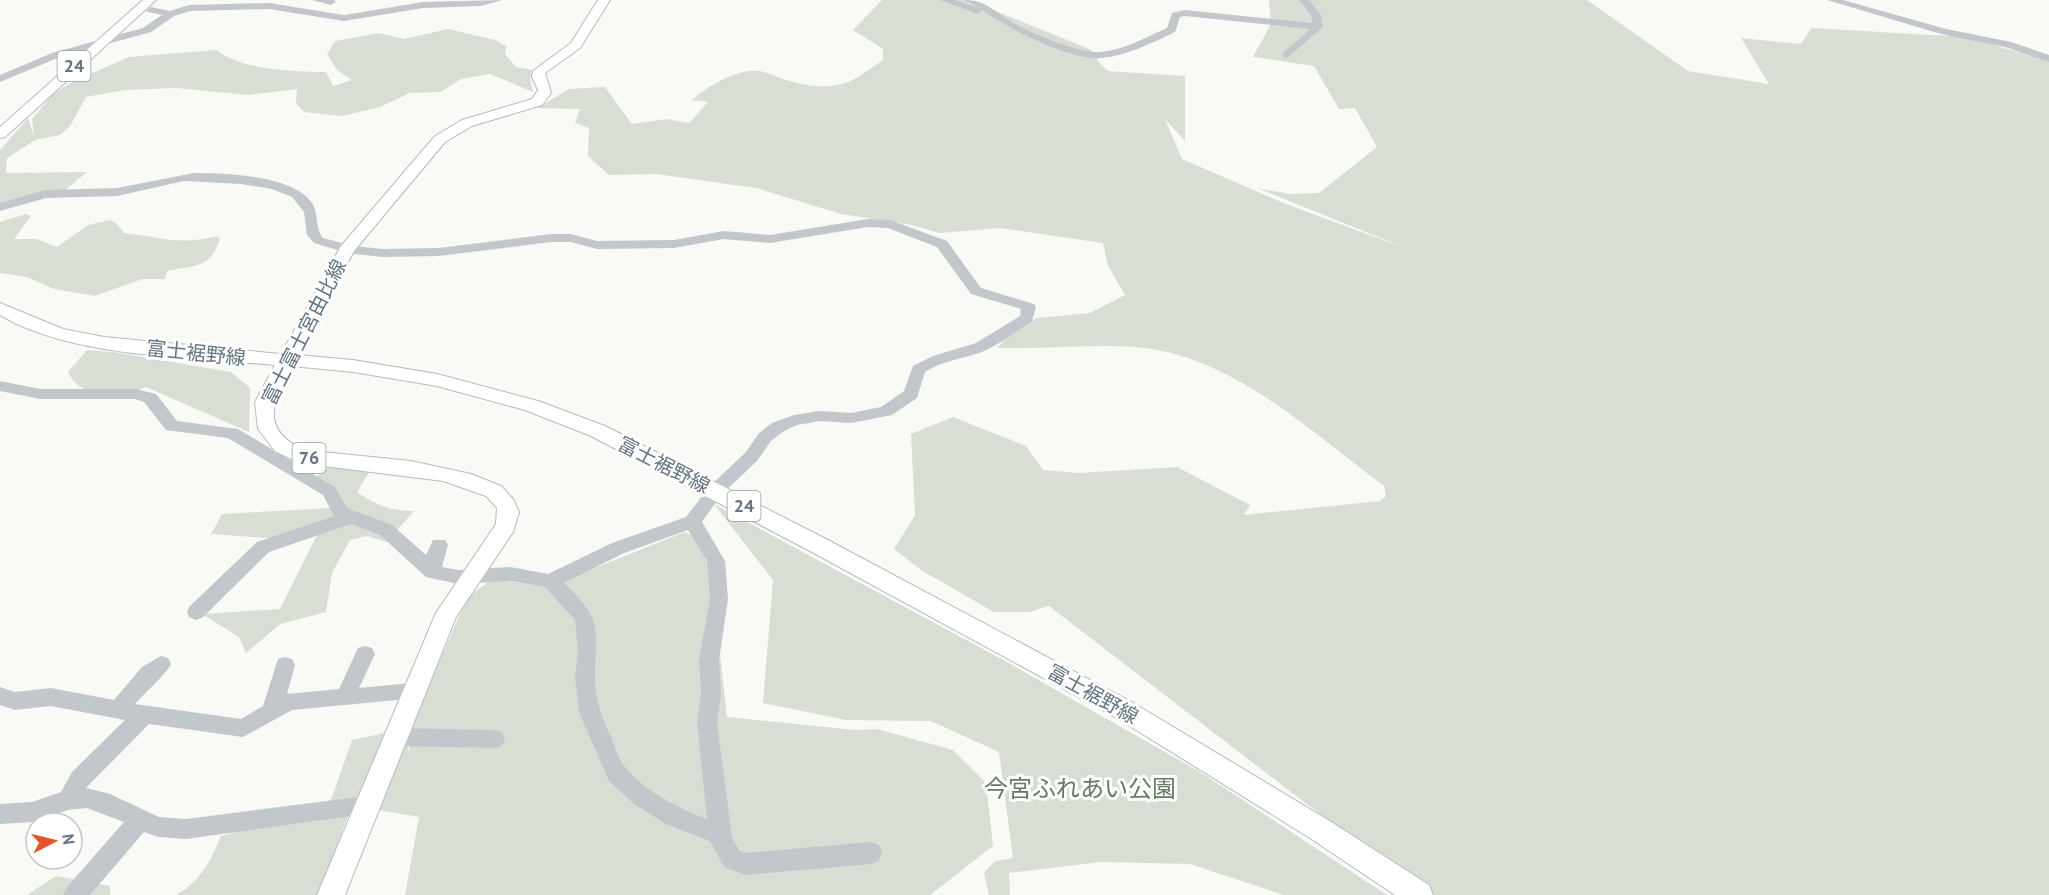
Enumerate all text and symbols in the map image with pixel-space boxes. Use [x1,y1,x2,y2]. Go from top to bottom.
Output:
road number: 24 [58,51,90,81]
street label: 富士富士宮由比線 [256,255,352,409]
street label: 富士裾野線 [145,335,247,371]
street label: 富士裾野線 [614,431,714,499]
road number: 76 [292,443,326,473]
road number: 24 [728,491,760,521]
street label: 富士裾野線 [1043,658,1143,730]
park label: 今宮ふれあい公園 [984,773,1176,804]
north arrow [24,811,84,871]
text: N [58,833,79,846]

